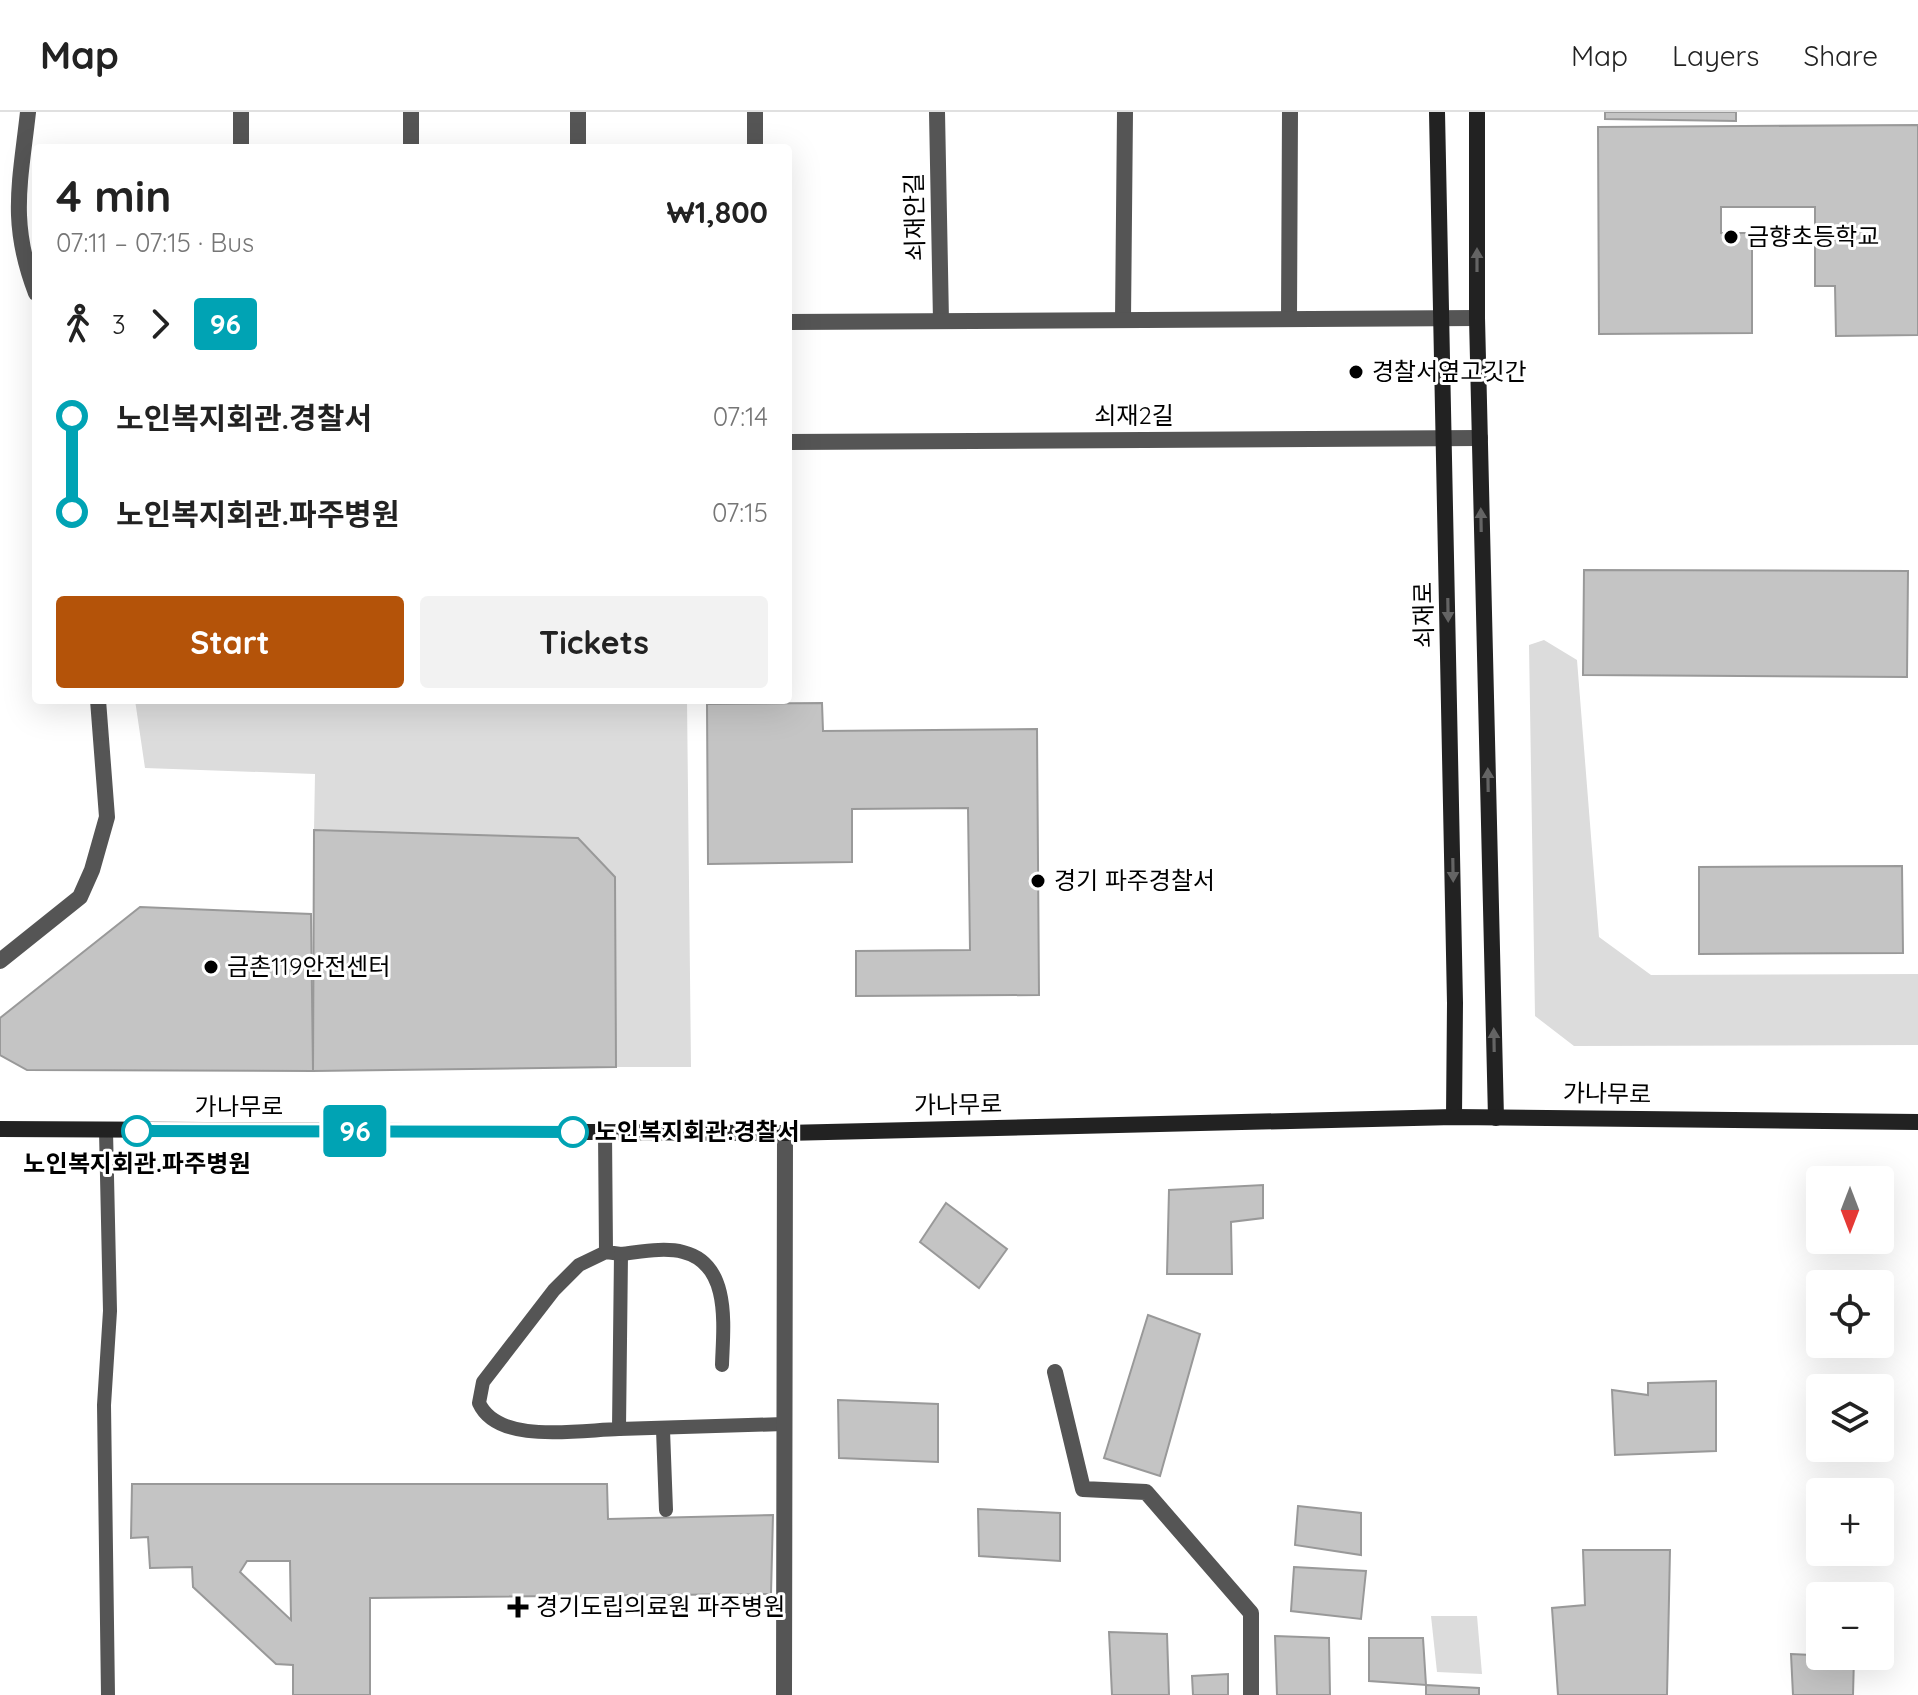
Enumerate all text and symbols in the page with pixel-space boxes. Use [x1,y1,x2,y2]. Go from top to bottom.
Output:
text: Map [40,31,119,79]
text: Map [1571,38,1628,73]
text: Layers [1672,38,1759,73]
text: Share [1803,38,1878,73]
text: 4 min [56,168,171,223]
street label: 쇠재안길 [898,173,930,261]
text: ₩1,800 [667,193,768,231]
place label: 금향초등학교 [1747,221,1879,251]
text: 07:11 – 07:15 · Bus [56,226,254,259]
marker: 금향초등학교 [1722,228,1740,246]
one-way arrow [1471,247,1483,272]
icon: walk [56,302,100,346]
icon: forward [138,302,182,346]
text: 96 [210,306,241,341]
text: 3 [112,308,126,341]
place label: 경찰서옆고깃간 [1372,356,1527,386]
marker: 경찰서옆고깃간 [1347,363,1365,381]
text: 노인복지회관.경찰서 [116,399,372,437]
text: 07:14 [713,400,768,433]
street label: 쇠재2길 [1094,400,1174,430]
text: 노인복지회관.파주병원 [116,495,399,533]
text: 07:15 [712,496,768,529]
one-way arrow [1475,507,1488,532]
street label: 쇠재로 [1407,582,1439,648]
button: Start [56,596,404,688]
button: Tickets [420,596,768,688]
one-way arrow [1442,598,1455,623]
one-way arrow [1481,767,1494,792]
one-way arrow [1447,858,1459,883]
place label: 경기 파주경찰서 [1054,865,1215,895]
marker: 경기 파주경찰서 [1029,872,1047,890]
place label: 금촌119안전센터 [227,951,391,981]
marker: 금촌119안전센터 [202,958,220,976]
one-way arrow [1487,1027,1500,1052]
street label: 가나무로 [1563,1077,1651,1109]
street label: 가나무로 [914,1088,1002,1120]
street label: 가나무로 [195,1091,283,1121]
line badge: 96 [319,1105,391,1157]
text: 96 [339,1113,371,1148]
marker: 노인복지회관.파주병원 [122,1116,152,1146]
place label: 노인복지회관.경찰서 [595,1116,800,1146]
marker: 노인복지회관.경찰서 [558,1117,588,1147]
place label: 노인복지회관.파주병원 [24,1148,250,1178]
north arrow [1806,1166,1894,1254]
map controls [1806,1166,1894,1670]
button: locate [1806,1270,1894,1358]
button: layers [1806,1374,1894,1462]
button: + [1806,1478,1894,1566]
button: − [1806,1582,1894,1670]
place label: 경기도립의료원 파주병원 [536,1591,785,1621]
marker: 경기도립의료원 파주병원 [507,1596,529,1618]

